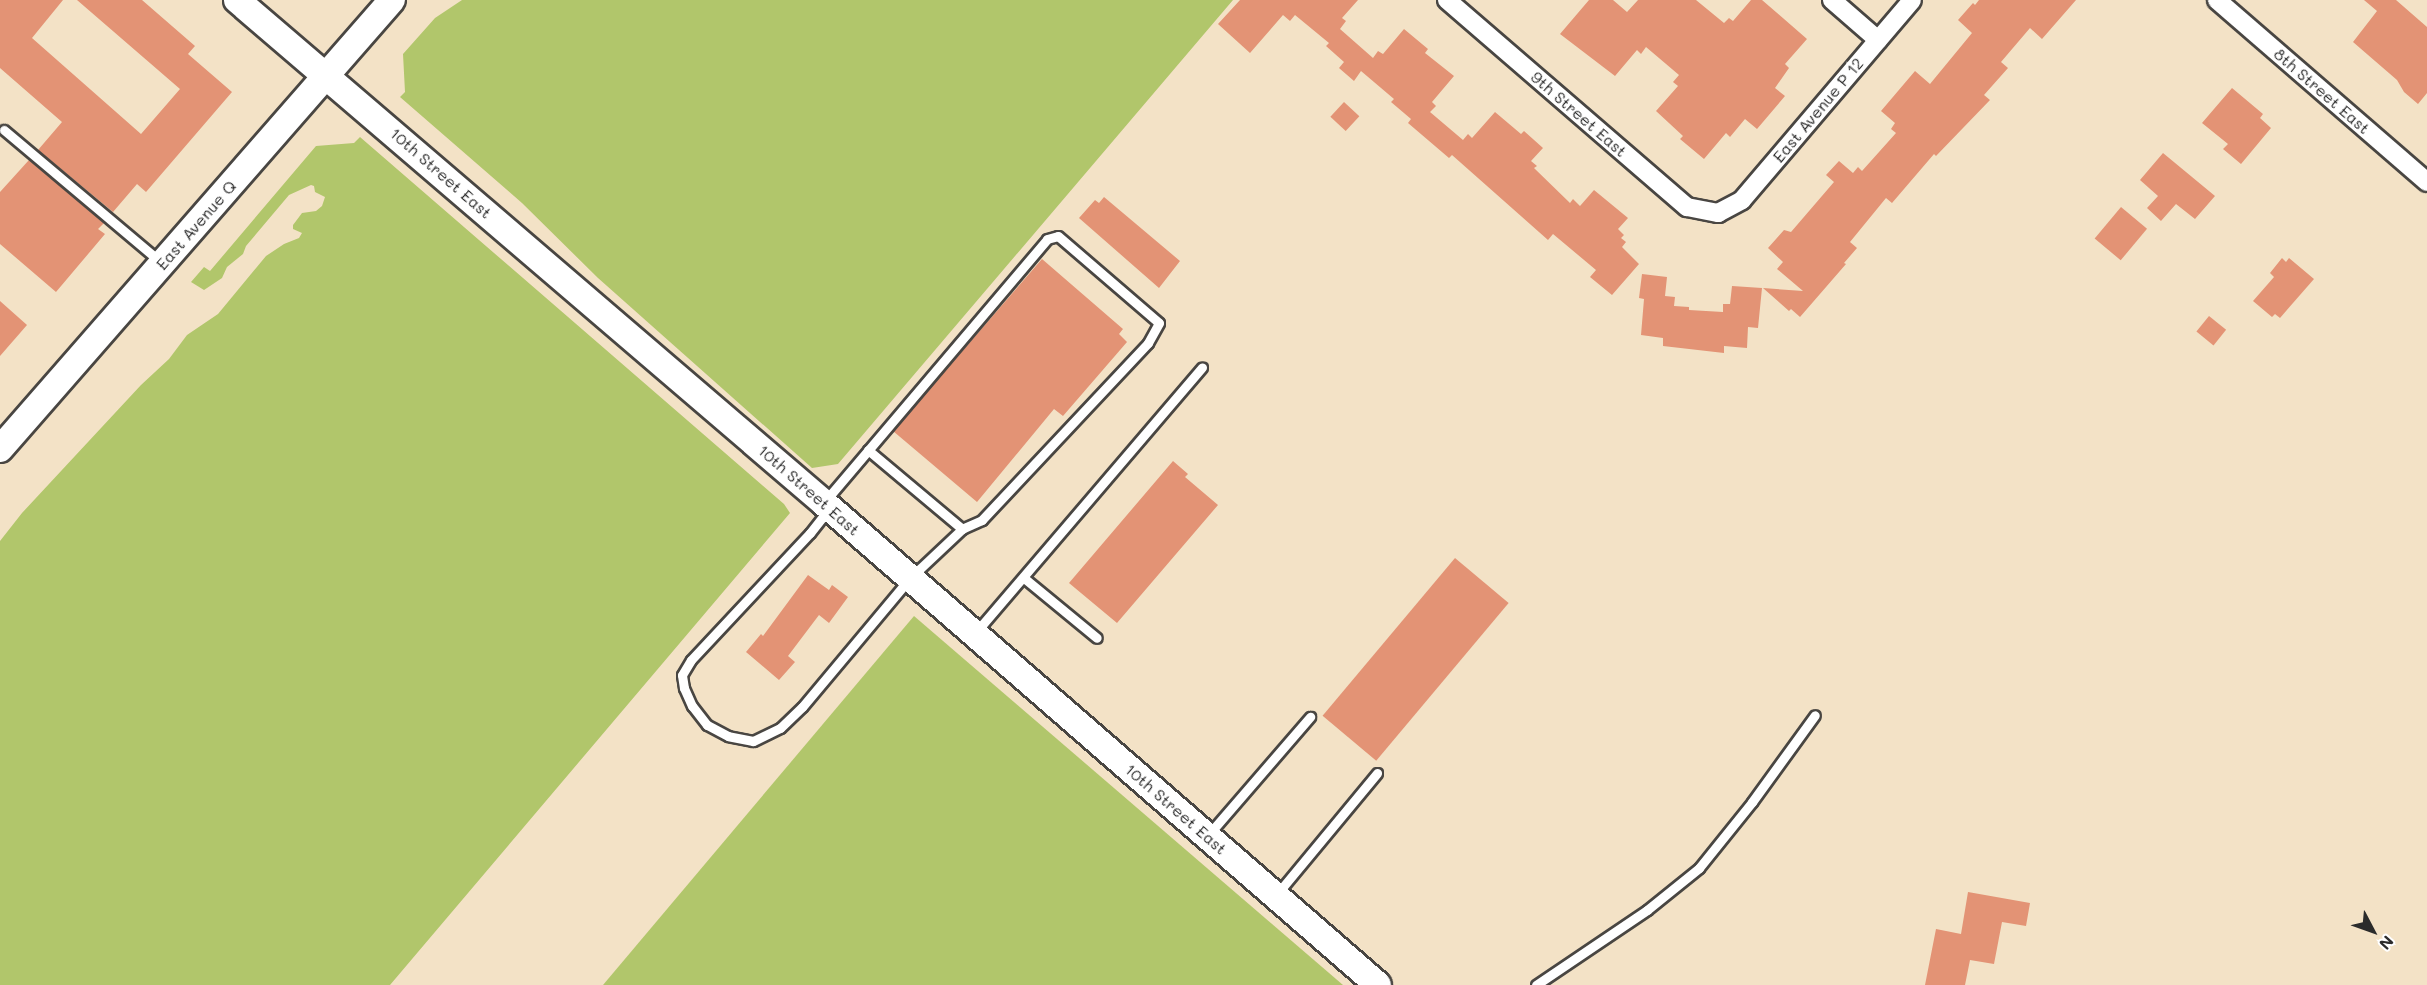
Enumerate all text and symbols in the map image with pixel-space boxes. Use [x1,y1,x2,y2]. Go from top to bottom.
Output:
street label: 8th Street East [2270,44,2374,138]
street label: East Avenue P 12 [1769,54,1867,166]
street label: 9th Street East [1527,67,1631,161]
street label: 10th Street East [386,124,496,222]
street label: East Avenue Q [152,176,240,274]
street label: 10th Street East [754,441,864,539]
street label: 10th Street East [1121,760,1231,858]
north arrow [2343,901,2403,961]
text: N [2375,932,2399,955]

